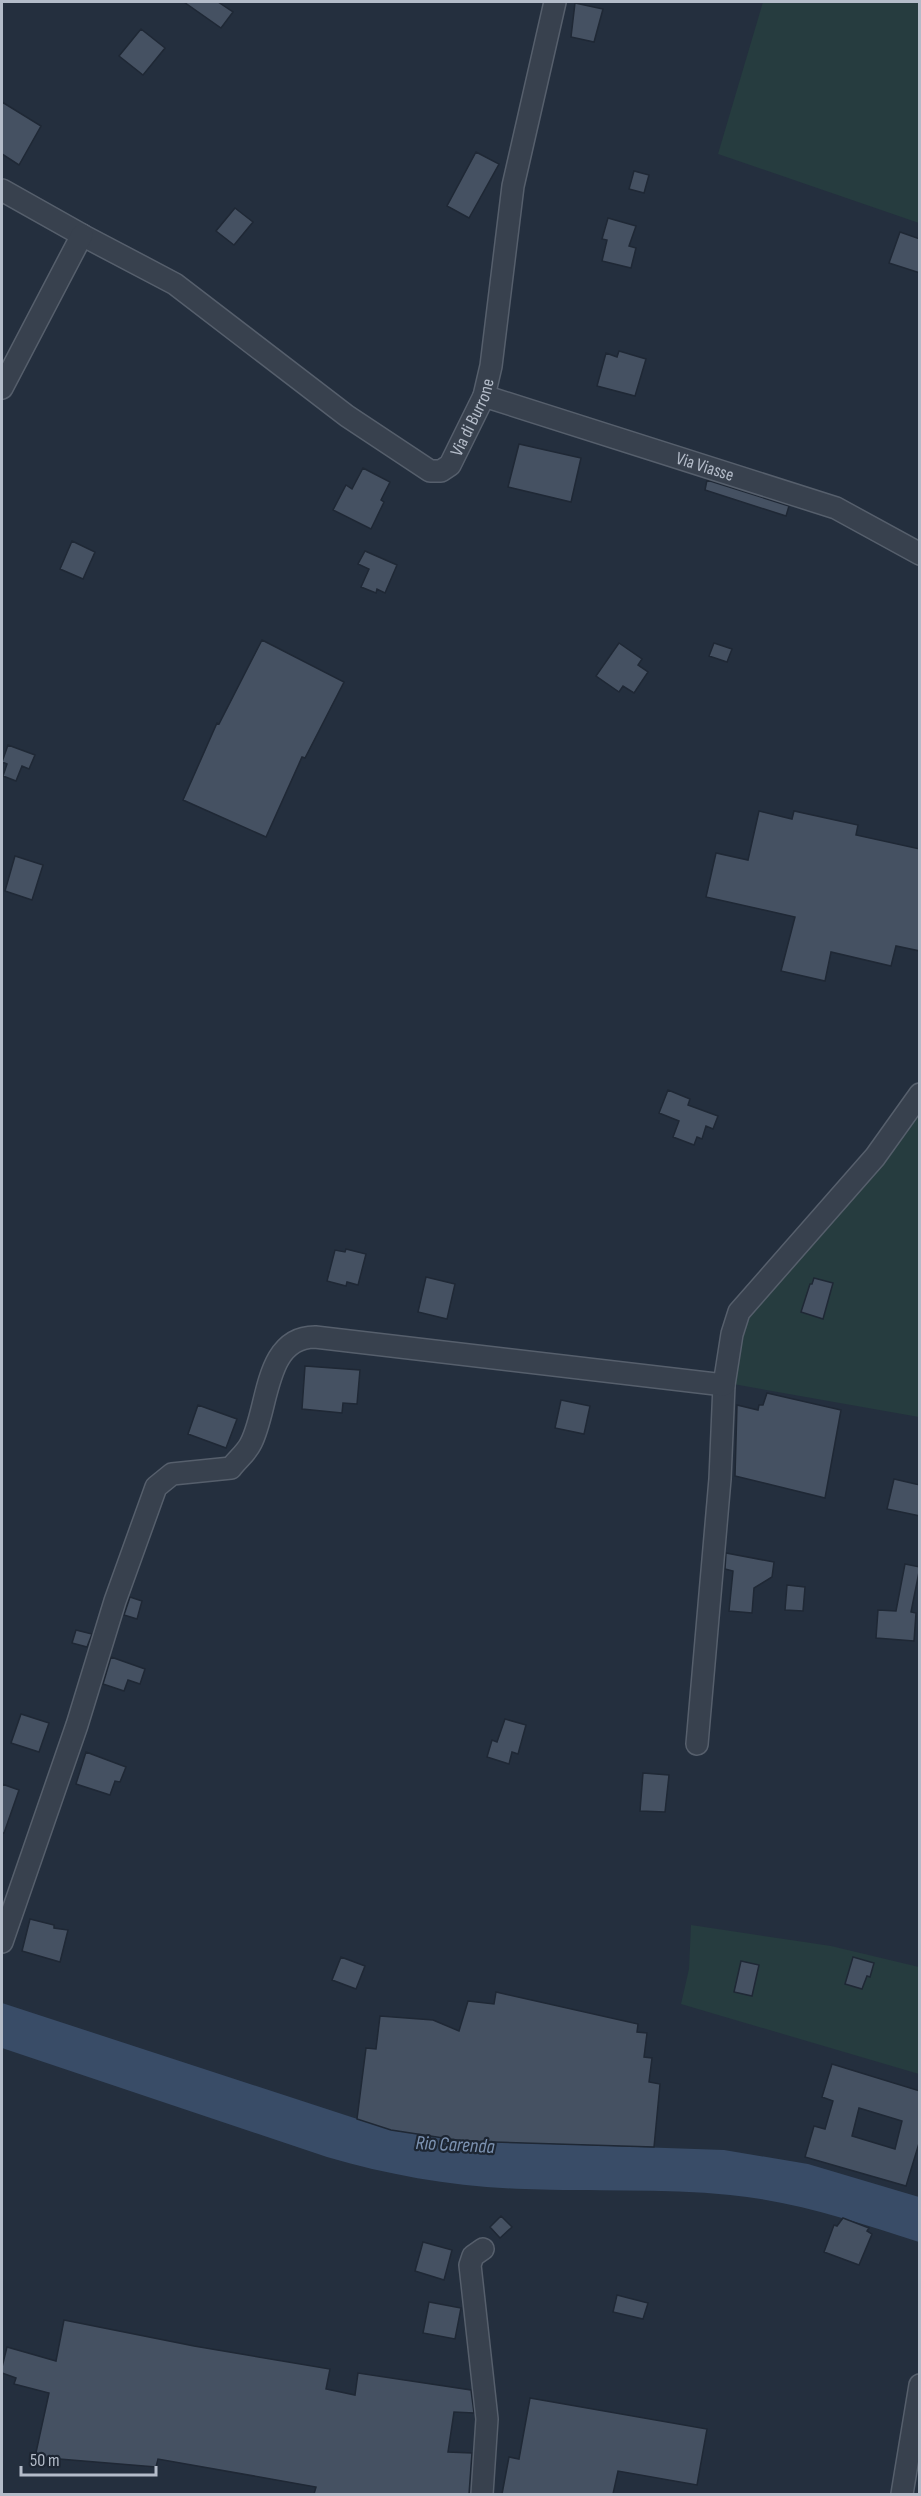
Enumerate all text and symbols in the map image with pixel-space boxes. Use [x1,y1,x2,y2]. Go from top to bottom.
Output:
street label: Via di Burrone [446,377,498,459]
street label: Via Viasse [673,447,737,485]
water label: Rio Carenda [415,2131,495,2159]
scale bar [21,2439,156,2477]
text: 50 m [30,2450,60,2471]

